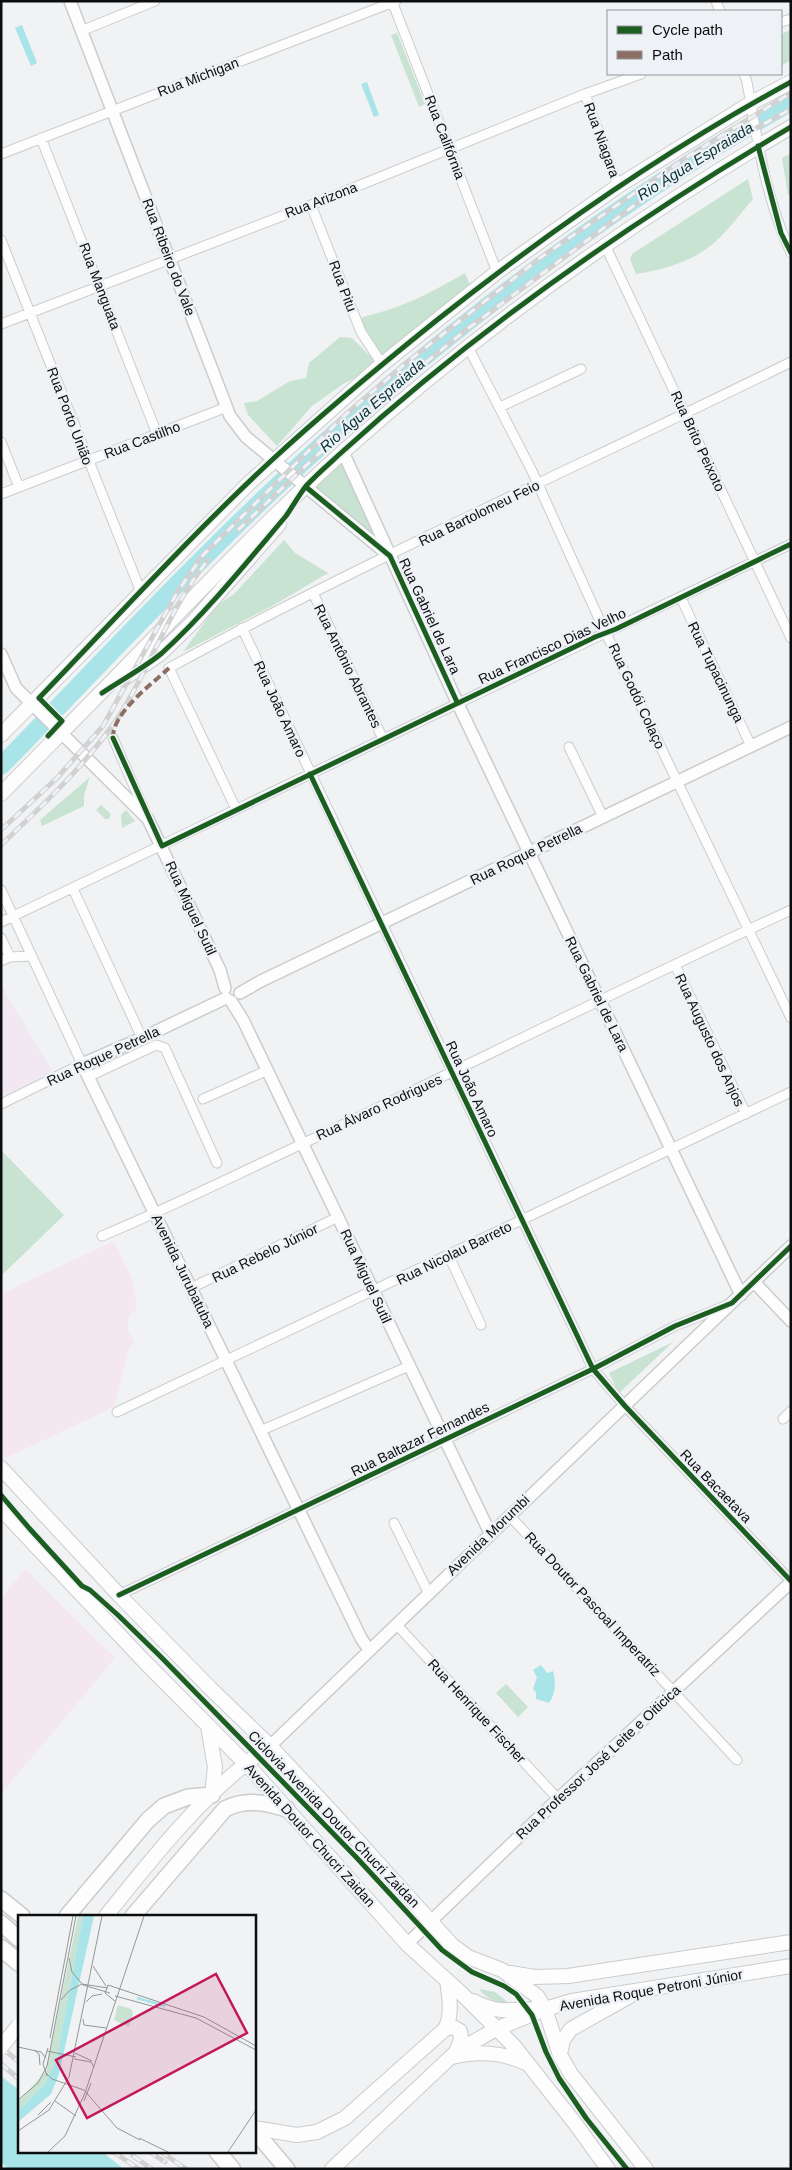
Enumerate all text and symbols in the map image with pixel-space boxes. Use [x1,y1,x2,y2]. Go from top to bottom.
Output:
legend [607,10,782,75]
text: Cycle path [652,21,723,38]
text: Path [652,46,683,63]
street label: Rua Michigan [155,54,241,100]
street label: Rua Califórnia [422,93,468,181]
street label: Rua Niagara [581,100,623,180]
water label: Rio Água Espraiada [634,118,756,204]
street label: Rua Arizona [283,179,360,221]
street label: Rua Ribeiro do Vale [139,196,199,318]
street label: Rua Manguata [76,240,124,332]
street label: Rua Pitu [326,258,360,314]
water label: Rio Água Espraiada [316,355,428,455]
street label: Rua Porto União [44,365,96,467]
street label: Rua Brito Peixoto [668,388,728,494]
street label: Rua Castilho [102,418,182,462]
street label: Rua Bartolomeu Feio [416,477,542,549]
street label: Rua Gabriel de Lara [396,555,464,677]
street label: Rua Antônio Abrantes [311,602,385,730]
street label: Rua Francisco Dias Velho [476,605,629,687]
street label: Rua Tupacinunga [685,619,747,725]
street label: Rua Godói Colaço [606,641,669,751]
street label: Rua João Amaro [251,658,309,760]
street label: Rua Roque Petrella [468,820,585,888]
street label: Rua Miguel Sutil [162,858,220,958]
street label: Rua Gabriel de Lara [562,934,632,1054]
street label: Rua Augusto dos Anjos [672,971,748,1109]
street label: Rua Roque Petrella [44,1023,162,1089]
street label: Rua João Amaro [443,1038,501,1140]
street label: Rua Álvaro Rodrigues [314,1071,444,1143]
street label: Avenida Jurubatuba [149,1212,218,1331]
street label: Rua Nicolau Barreto [394,1218,514,1288]
street label: Rua Rebelo Júnior [209,1220,321,1286]
street label: Rua Miguel Sutil [337,1226,395,1326]
street label: Rua Baltazar Fernandes [348,1399,492,1479]
street label: Rua Bacaetava [677,1446,755,1526]
street label: Avenida Morumbi [443,1491,533,1579]
street label: Rua Doutor Pascoal Imperatriz [522,1529,664,1679]
street label: Rua Henrique Fischer [425,1656,530,1766]
street label: Rua Professor José Leite e Oiticica [513,1681,684,1842]
street label: Ciclovia Avenida Doutor Chucri Zaidan [245,1727,423,1911]
street label: Avenida Doutor Chucri Zaidan [241,1760,379,1910]
inset map [18,1915,255,2152]
street label: Avenida Roque Petroni Júnior [558,1966,744,2014]

